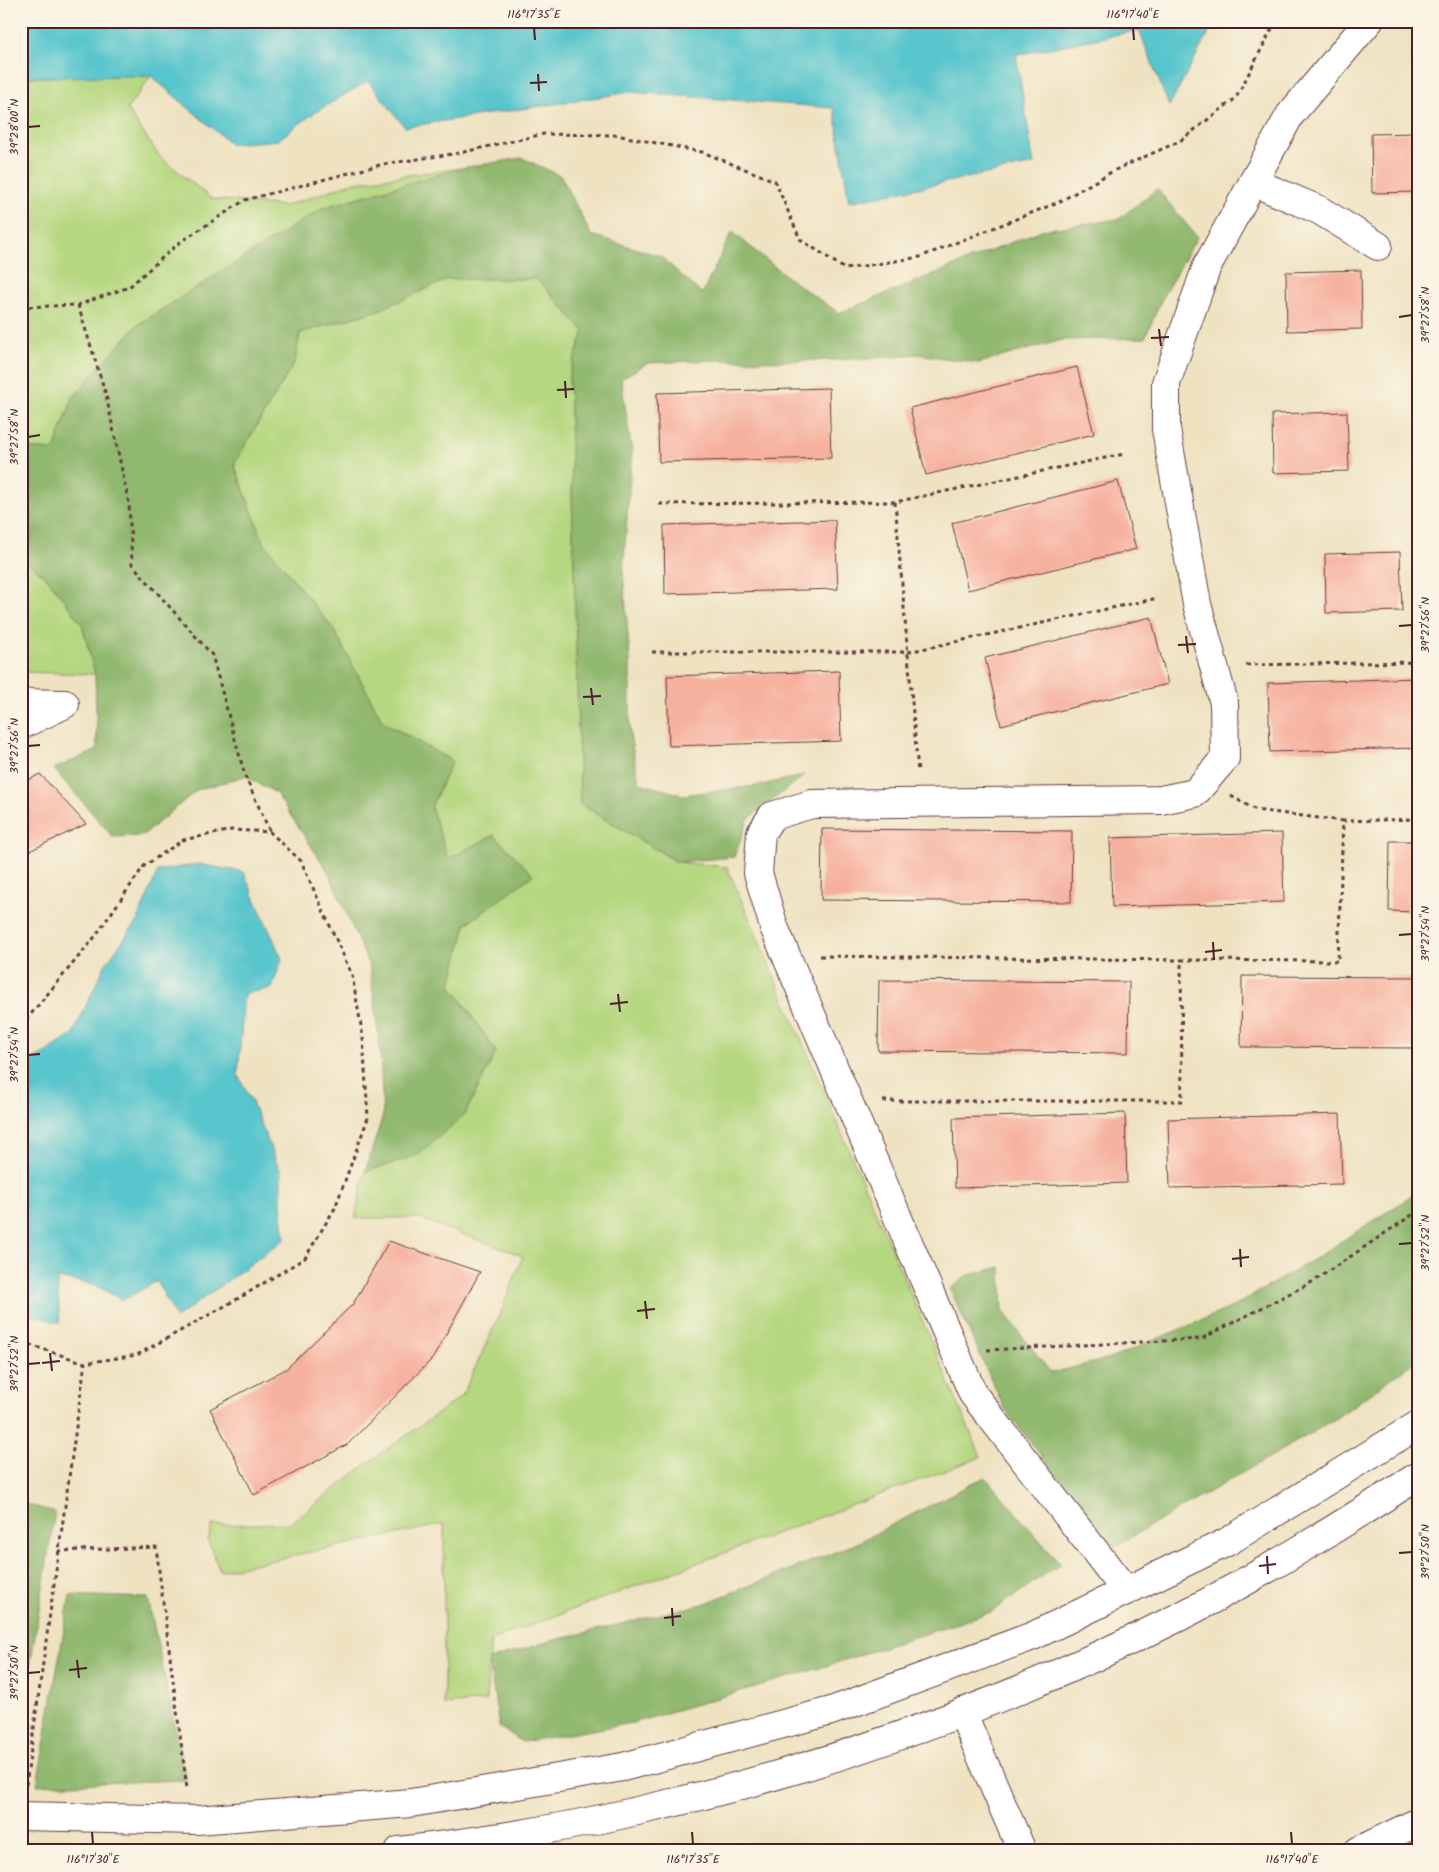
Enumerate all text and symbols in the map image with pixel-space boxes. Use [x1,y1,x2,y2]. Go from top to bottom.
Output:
text: 116°17'35"E [507,5,562,24]
text: 116°17'40"E [1107,5,1160,24]
text: 39°28'00"N [5,99,24,155]
text: 39°27'58"N [1416,287,1435,343]
text: 39°27'58"N [5,409,24,465]
text: 39°27'56"N [1416,597,1435,653]
text: 39°27'56"N [5,718,24,774]
text: 39°27'54"N [1416,906,1435,962]
text: 39°27'54"N [5,1027,24,1083]
text: 39°27'52"N [1416,1215,1435,1271]
text: 39°27'52"N [5,1336,24,1392]
text: 39°27'50"N [1416,1524,1435,1580]
text: 39°27'50"N [5,1645,24,1701]
text: 116°17'30"E [66,1850,121,1869]
text: 116°17'35"E [666,1850,721,1869]
text: 116°17'40"E [1266,1850,1319,1869]

